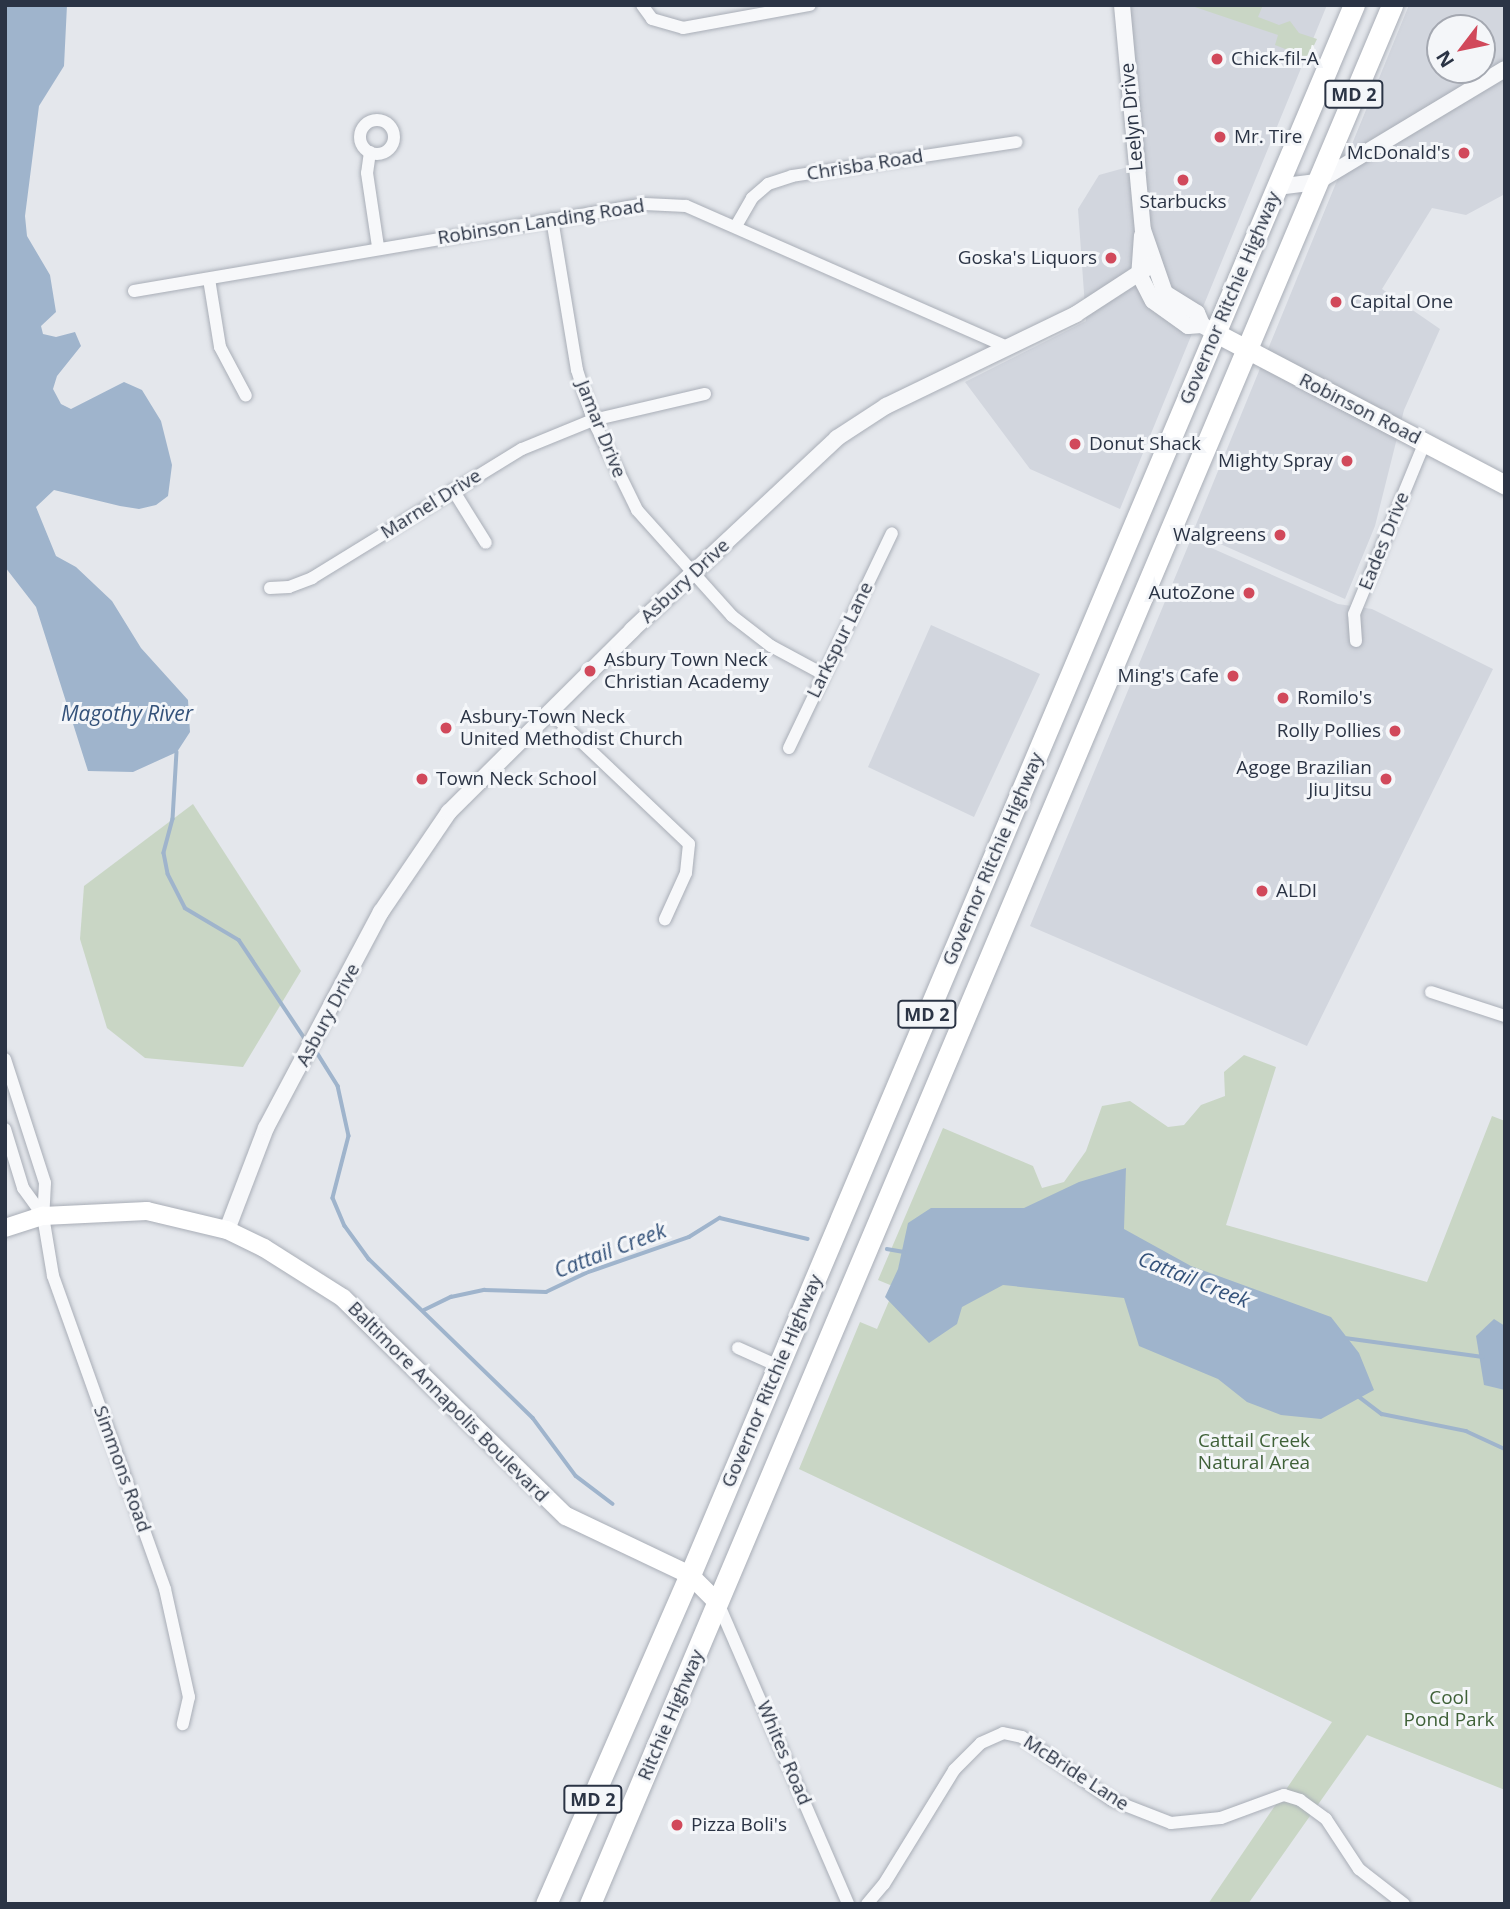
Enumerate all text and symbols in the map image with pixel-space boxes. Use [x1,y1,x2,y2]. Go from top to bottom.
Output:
north arrow [1426,14,1496,84]
text: N [1430,46,1460,73]
place label: Chick-fil-A [1231,48,1319,70]
marker: Chick-fil-A [1209,51,1225,67]
street label: Leelyn Drive [1116,62,1148,172]
road number: MD 2 [1324,80,1384,108]
place label: Mr. Tire [1234,126,1302,148]
marker: Mr. Tire [1212,129,1228,145]
place label: McDonald's [1347,142,1450,164]
street label: Chrisba Road [805,145,925,185]
marker: McDonald's [1456,145,1472,161]
marker: Starbucks [1175,172,1191,188]
street label: Governor Ritchie Highway [1175,188,1285,408]
place label: Starbucks [1140,191,1226,213]
street label: Robinson Landing Road [436,194,646,250]
place label: Goska's Liquors [958,247,1097,269]
marker: Goska's Liquors [1103,250,1119,266]
place label: Capital One [1350,291,1453,313]
marker: Capital One [1328,294,1344,310]
street label: Robinson Road [1295,369,1425,449]
street label: Jamar Drive [571,377,631,481]
place label: Donut Shack [1089,433,1201,455]
marker: Donut Shack [1067,436,1083,452]
place label: Mighty Spray [1218,450,1333,472]
marker: Mighty Spray [1339,453,1355,469]
street label: Marnel Drive [377,464,485,544]
street label: Eades Drive [1354,489,1414,593]
place label: Walgreens [1173,524,1266,546]
marker: Walgreens [1272,527,1288,543]
street label: Asbury Drive [636,534,734,628]
street label: Larkspur Lane [802,578,878,702]
place label: AutoZone [1149,582,1235,604]
marker: AutoZone [1241,585,1257,601]
place label: Asbury Town Neck Christian Academy [604,649,769,693]
marker: Asbury Town Neck Christian Academy [582,663,598,679]
place label: Ming's Cafe [1117,665,1219,687]
marker: Ming's Cafe [1225,668,1241,684]
place label: Romilo's [1297,687,1372,709]
marker: Romilo's [1275,690,1291,706]
water label: Magothy River [61,700,193,726]
place label: Asbury-Town Neck United Methodist Church [460,706,683,750]
marker: Asbury-Town Neck United Methodist Church [438,720,454,736]
place label: Rolly Pollies [1277,720,1381,742]
marker: Rolly Pollies [1387,723,1403,739]
street label: Governor Ritchie Highway [938,749,1048,969]
place label: Agoge Brazilian Jiu Jitsu [1236,757,1372,801]
place label: Town Neck School [436,768,597,790]
marker: Town Neck School [414,771,430,787]
marker: Agoge Brazilian Jiu Jitsu [1378,771,1394,787]
place label: ALDI [1276,880,1317,902]
marker: ALDI [1254,883,1270,899]
street label: Asbury Drive [291,960,365,1070]
road number: MD 2 [897,1000,957,1028]
water label: Cattail Creek [550,1217,670,1283]
water label: Cattail Creek [1135,1245,1253,1313]
street label: Governor Ritchie Highway [717,1271,827,1491]
street label: Baltimore Annapolis Boulevard [343,1297,553,1507]
street label: Simmons Road [89,1403,155,1535]
park label: Cattail Creek Natural Area [1198,1430,1310,1474]
street label: Ritchie Highway [633,1646,709,1784]
park label: Cool Pond Park [1404,1687,1494,1731]
street label: Whites Road [752,1698,816,1808]
street label: McBride Lane [1019,1730,1133,1816]
road number: MD 2 [563,1784,623,1814]
place label: Pizza Boli's [691,1814,787,1836]
marker: Pizza Boli's [669,1817,685,1833]

